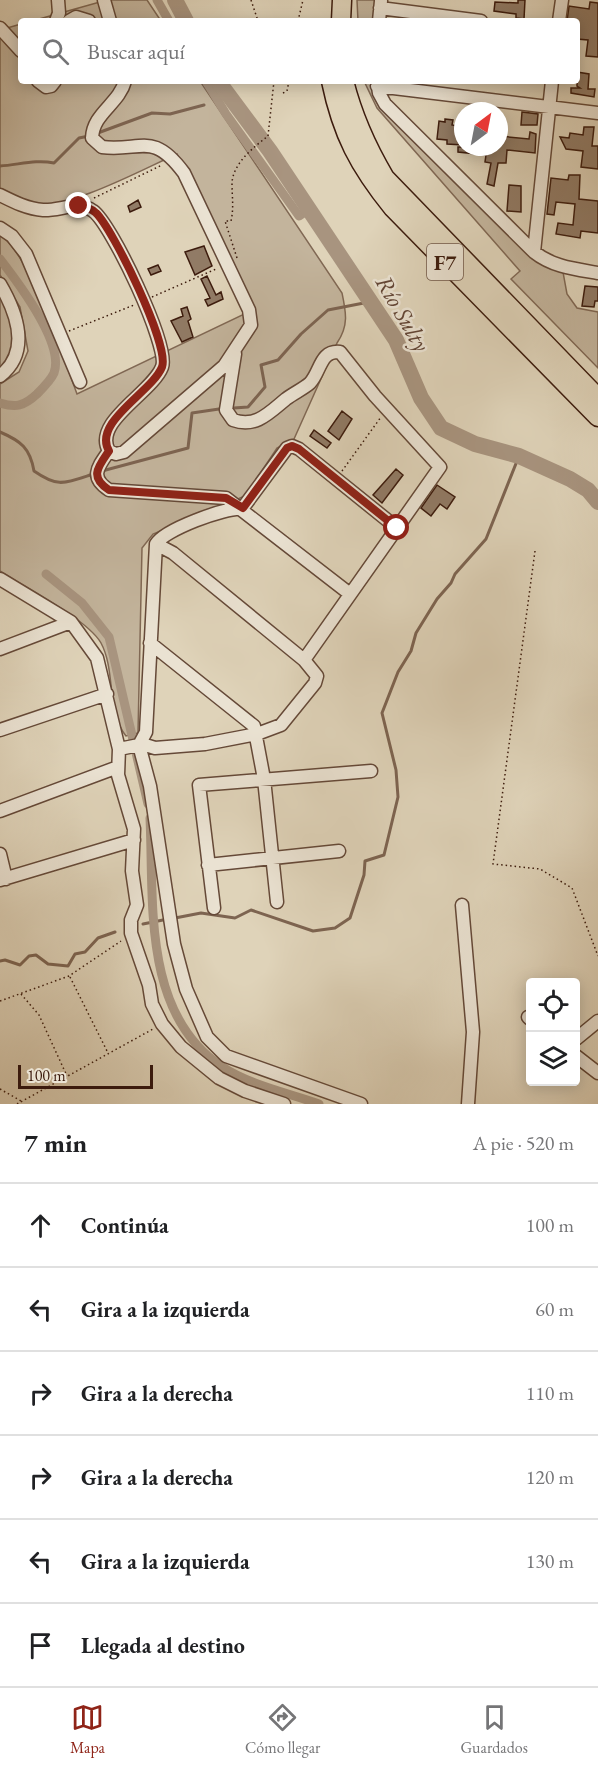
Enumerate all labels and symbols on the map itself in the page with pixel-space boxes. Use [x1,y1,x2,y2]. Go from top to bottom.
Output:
north arrow [454,102,508,156]
route end [65,192,91,218]
road number: F7 [427,244,463,280]
water label: Río Sulty [369,269,437,357]
route start [383,514,409,540]
scale bar [18,1062,153,1090]

